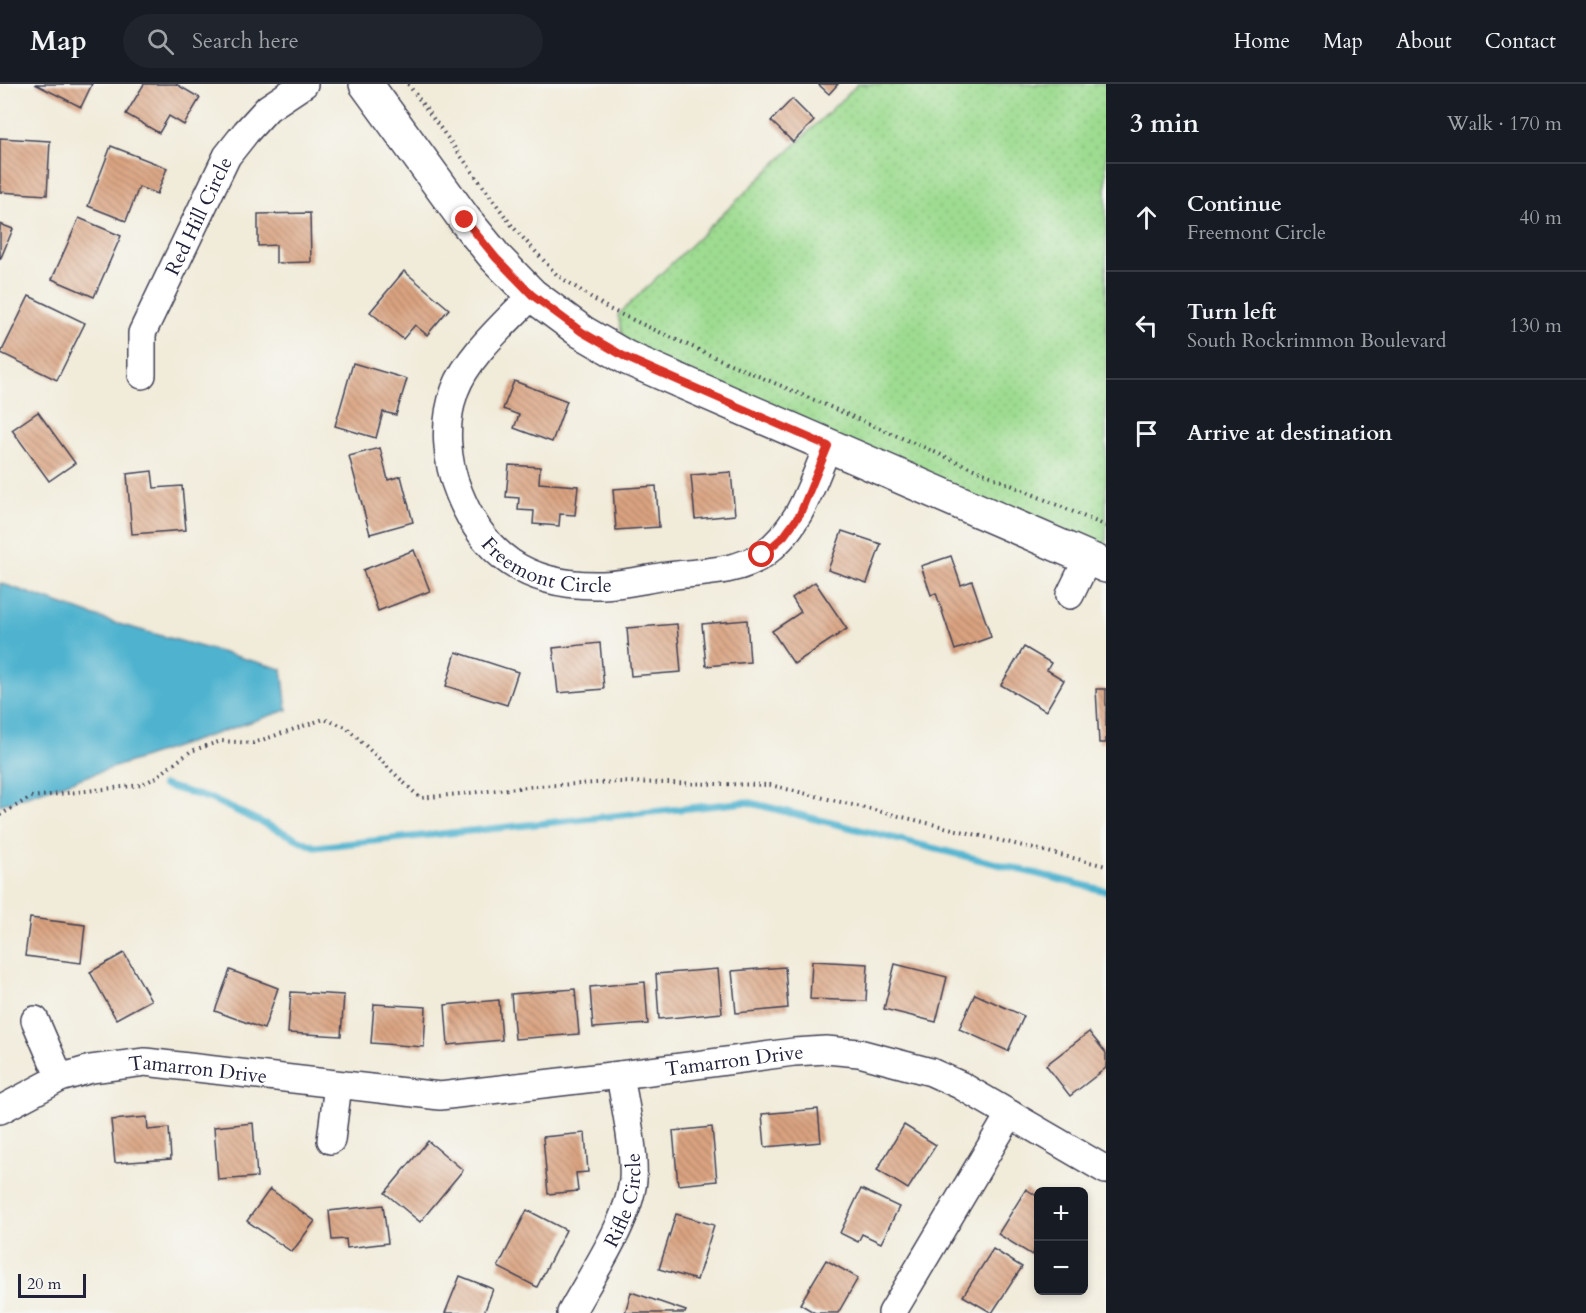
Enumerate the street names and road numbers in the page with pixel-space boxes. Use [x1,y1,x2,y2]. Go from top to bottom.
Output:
street label: Red Hill Circle [158,152,238,280]
street label: Freemont Circle [476,531,612,599]
street label: Tamarron Drive [663,1038,804,1082]
street label: Tamarron Drive [127,1048,269,1089]
street label: Rifle Circle [597,1152,647,1252]

